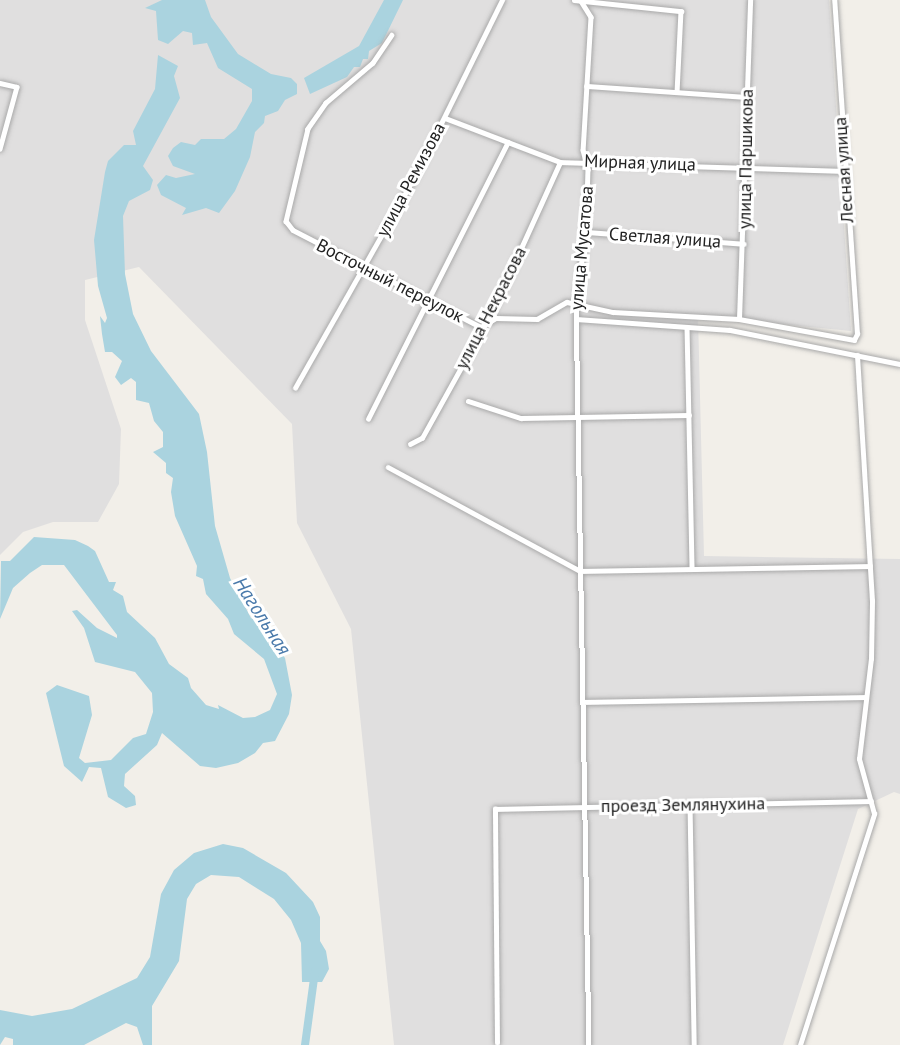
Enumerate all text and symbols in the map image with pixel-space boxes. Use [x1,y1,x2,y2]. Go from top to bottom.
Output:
street label: улица Паршикова [734,89,758,229]
street label: Лесная улица [830,116,858,224]
street label: улица Ремизова [372,119,450,241]
street label: Мирная улица [584,150,696,176]
street label: улица Мусатова [566,185,598,311]
street label: Светлая улица [608,223,722,253]
street label: Восточный переулок [313,235,467,327]
street label: улица Некрасова [451,243,531,373]
water label: Нагольная [228,572,296,660]
street label: проезд Землянухина [601,793,765,817]

